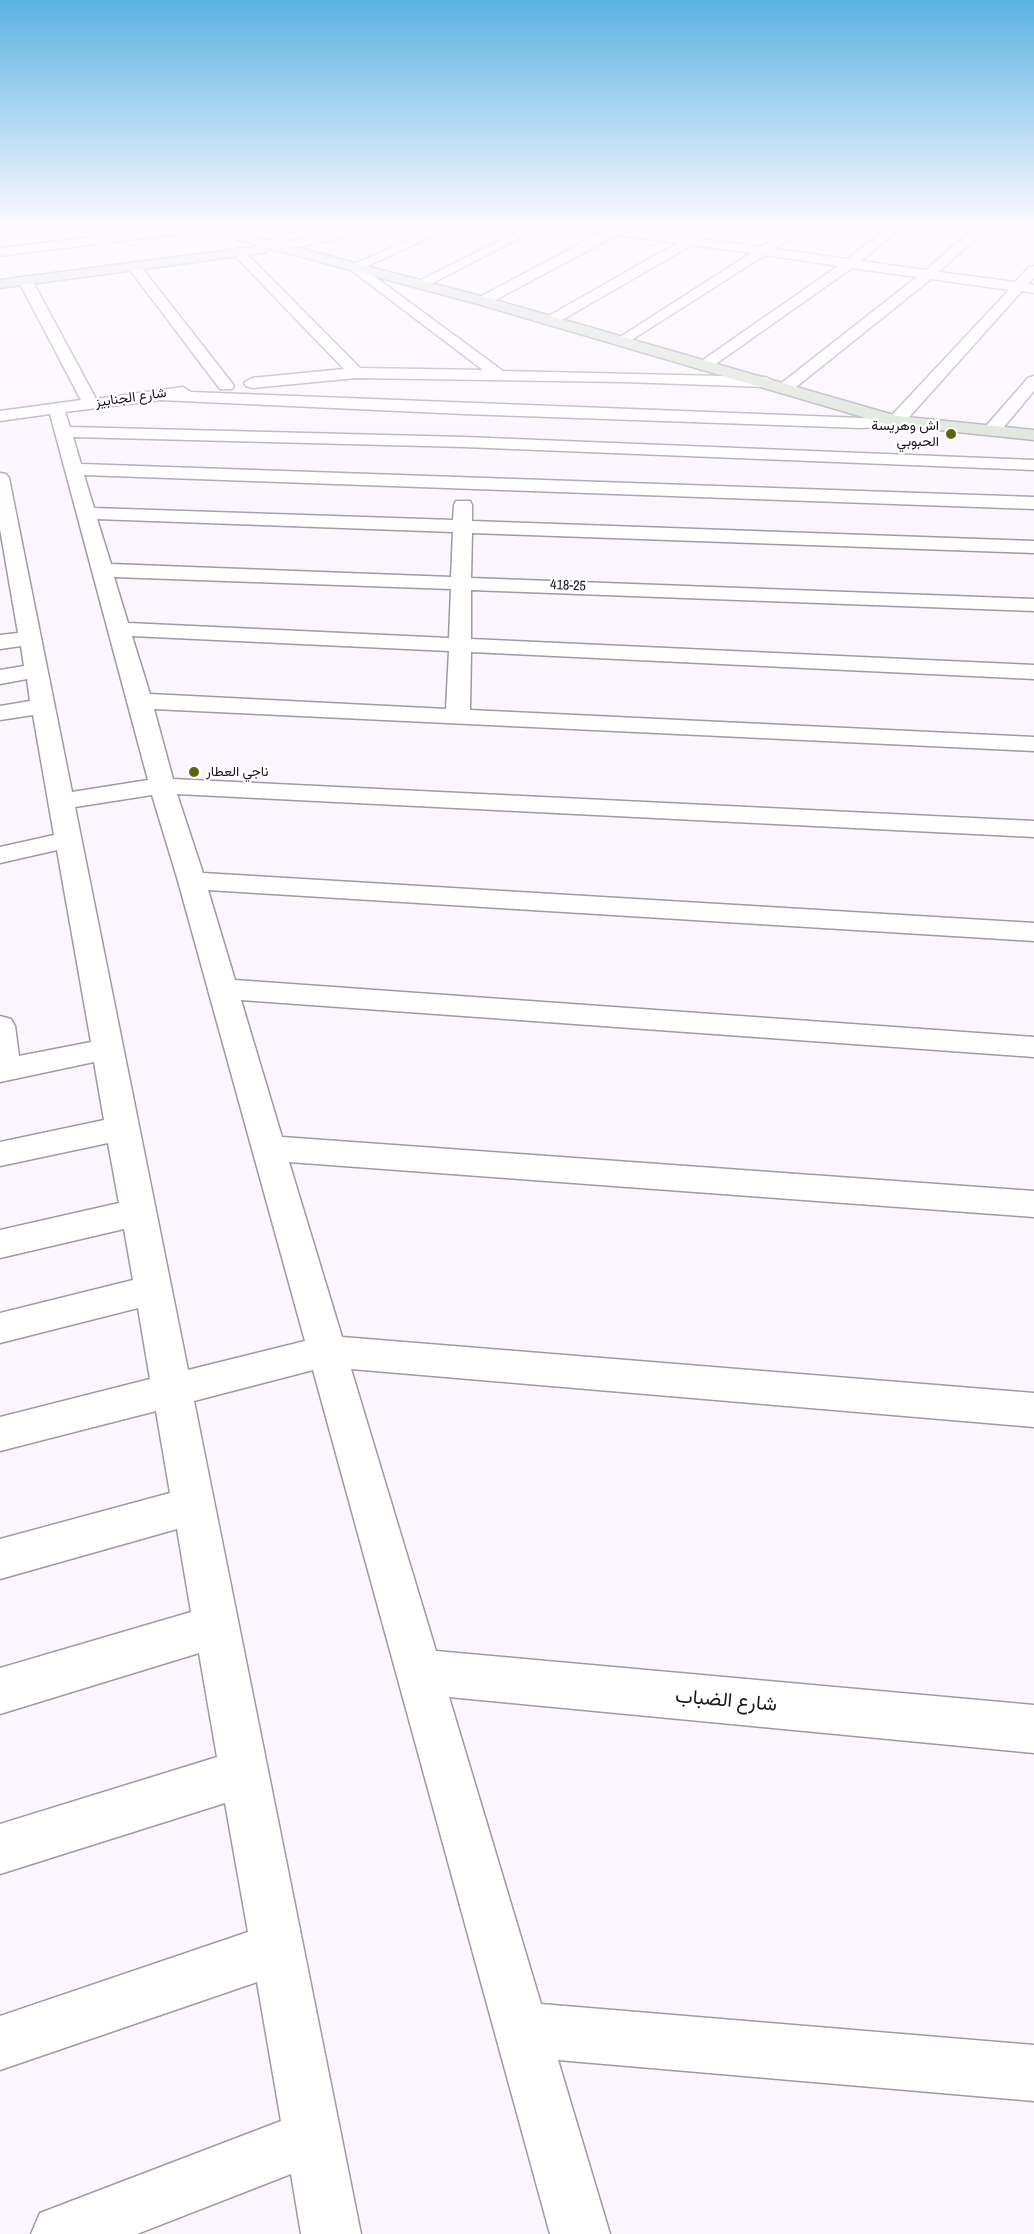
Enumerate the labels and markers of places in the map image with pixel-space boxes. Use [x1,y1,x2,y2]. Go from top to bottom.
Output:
place label: اش وهريسة الحبوبي [871,418,939,450]
marker: اش وهريسة الحبوبي [944,427,958,441]
place label: ناجي العطار [206,764,269,780]
marker: ناجي العطار [187,765,201,779]

